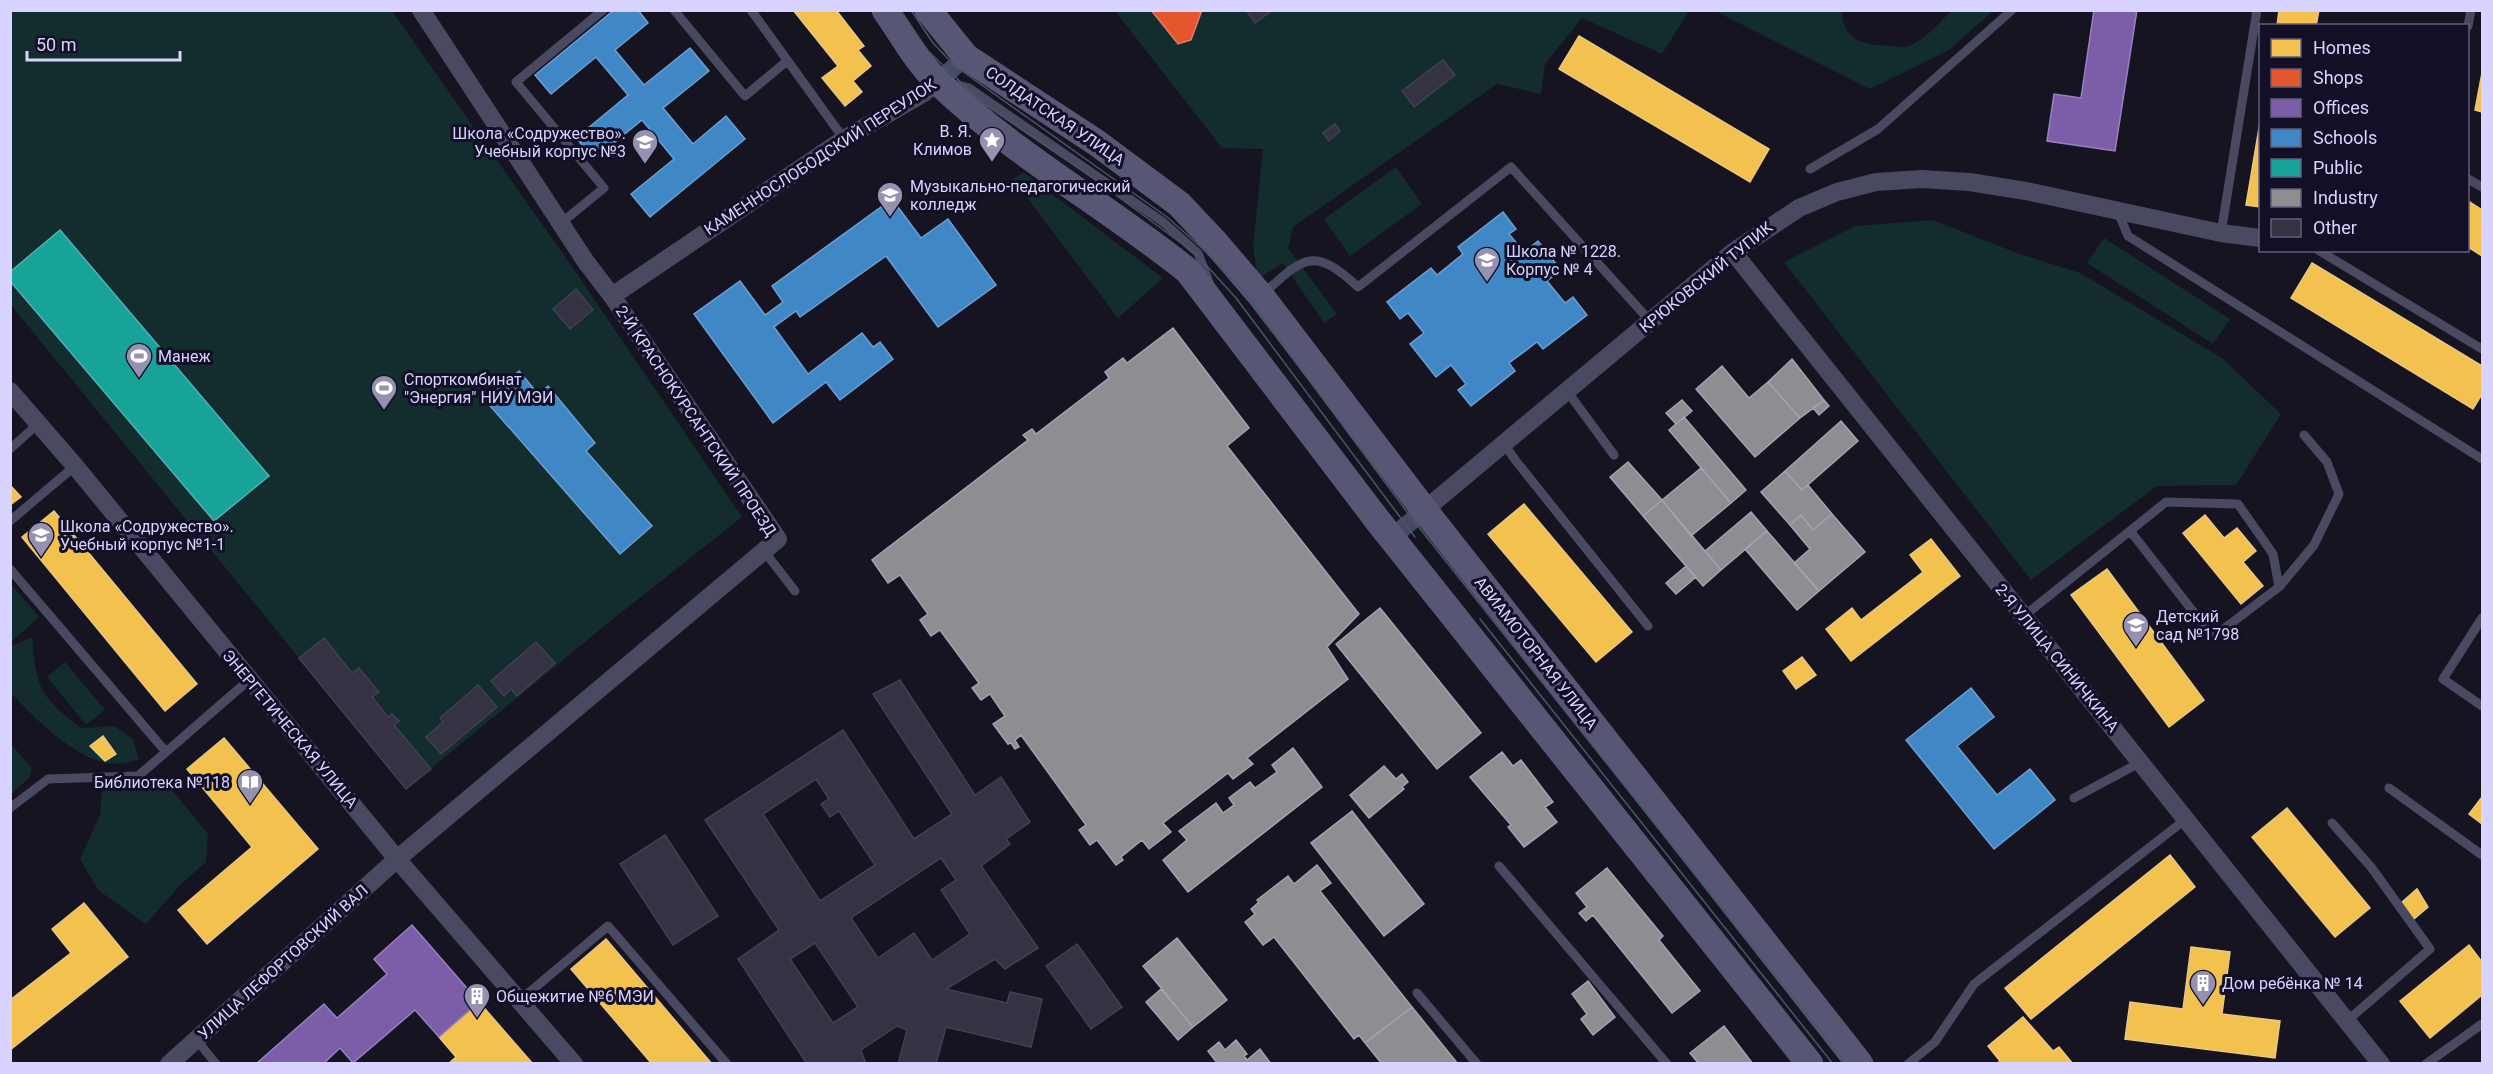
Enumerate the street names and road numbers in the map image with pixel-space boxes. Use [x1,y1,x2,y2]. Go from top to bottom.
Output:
street label: СОЛДАТСКАЯ УЛИЦА [982,62,1129,170]
street label: КАМЕННОСЛОБОДСКИЙ ПЕРЕУЛОК [701,74,940,239]
street label: КРЮКОВСКИЙ ТУПИК [1636,217,1777,336]
street label: 2-Й КРАСНОКУРСАНТСКИЙ ПРОЕЗД [612,302,780,540]
street label: АВИАМОТОРНАЯ УЛИЦА [1471,573,1602,734]
street label: 2-Я УЛИЦА СИНИЧКИНА [1991,580,2123,736]
street label: ЭНЕРГЕТИЧЕСКАЯ УЛИЦА [218,646,362,812]
street label: УЛИЦА ЛЕФОРТОВСКИЙ ВАЛ [194,881,372,1043]

